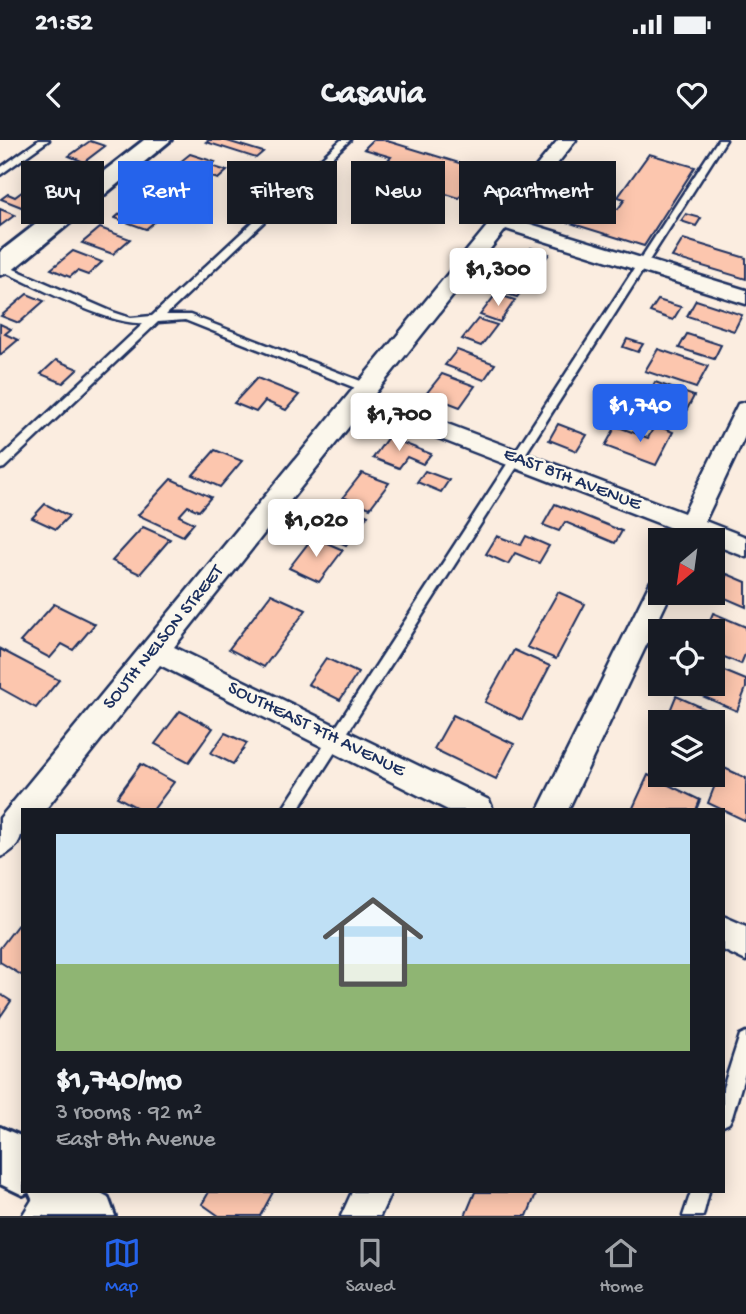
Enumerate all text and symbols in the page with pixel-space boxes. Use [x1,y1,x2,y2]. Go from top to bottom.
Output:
text: 21:52 [35,9,93,40]
icon: back [35,76,73,114]
text: Casavia [321,76,425,114]
icon: heart [673,76,711,114]
chip: Buy [21,161,104,224]
chip: Rent [118,161,213,224]
chip: Filters [227,161,337,224]
chip: New [351,161,445,224]
chip: Apartment [459,161,616,224]
pin: $1,300 [441,248,555,308]
text: $1,300 [466,257,530,284]
pin: $1,740 [583,384,697,444]
text: $1,740 [609,393,671,420]
pin: $1,700 [342,394,456,453]
text: $1,700 [367,402,431,429]
street label: EAST 8TH AVENUE [500,443,645,517]
pin: $1,020 [259,500,373,559]
text: $1,020 [284,508,348,535]
north arrow [648,528,724,606]
map controls [648,528,725,787]
street label: SOUTH NELSON STREET [99,561,230,715]
button: locate [648,619,725,696]
street label: SOUTHEAST 7TH AVENUE [224,677,409,783]
button: layers [648,710,725,787]
icon: home [310,879,436,1005]
text: $1,740/mo [56,1065,182,1100]
text: 3 rooms · 92 m² [56,1100,202,1127]
text: East 8th Avenue [56,1127,215,1154]
tab: Map [103,1234,141,1299]
tab: Saved [346,1234,394,1299]
tab: Home [599,1234,643,1299]

